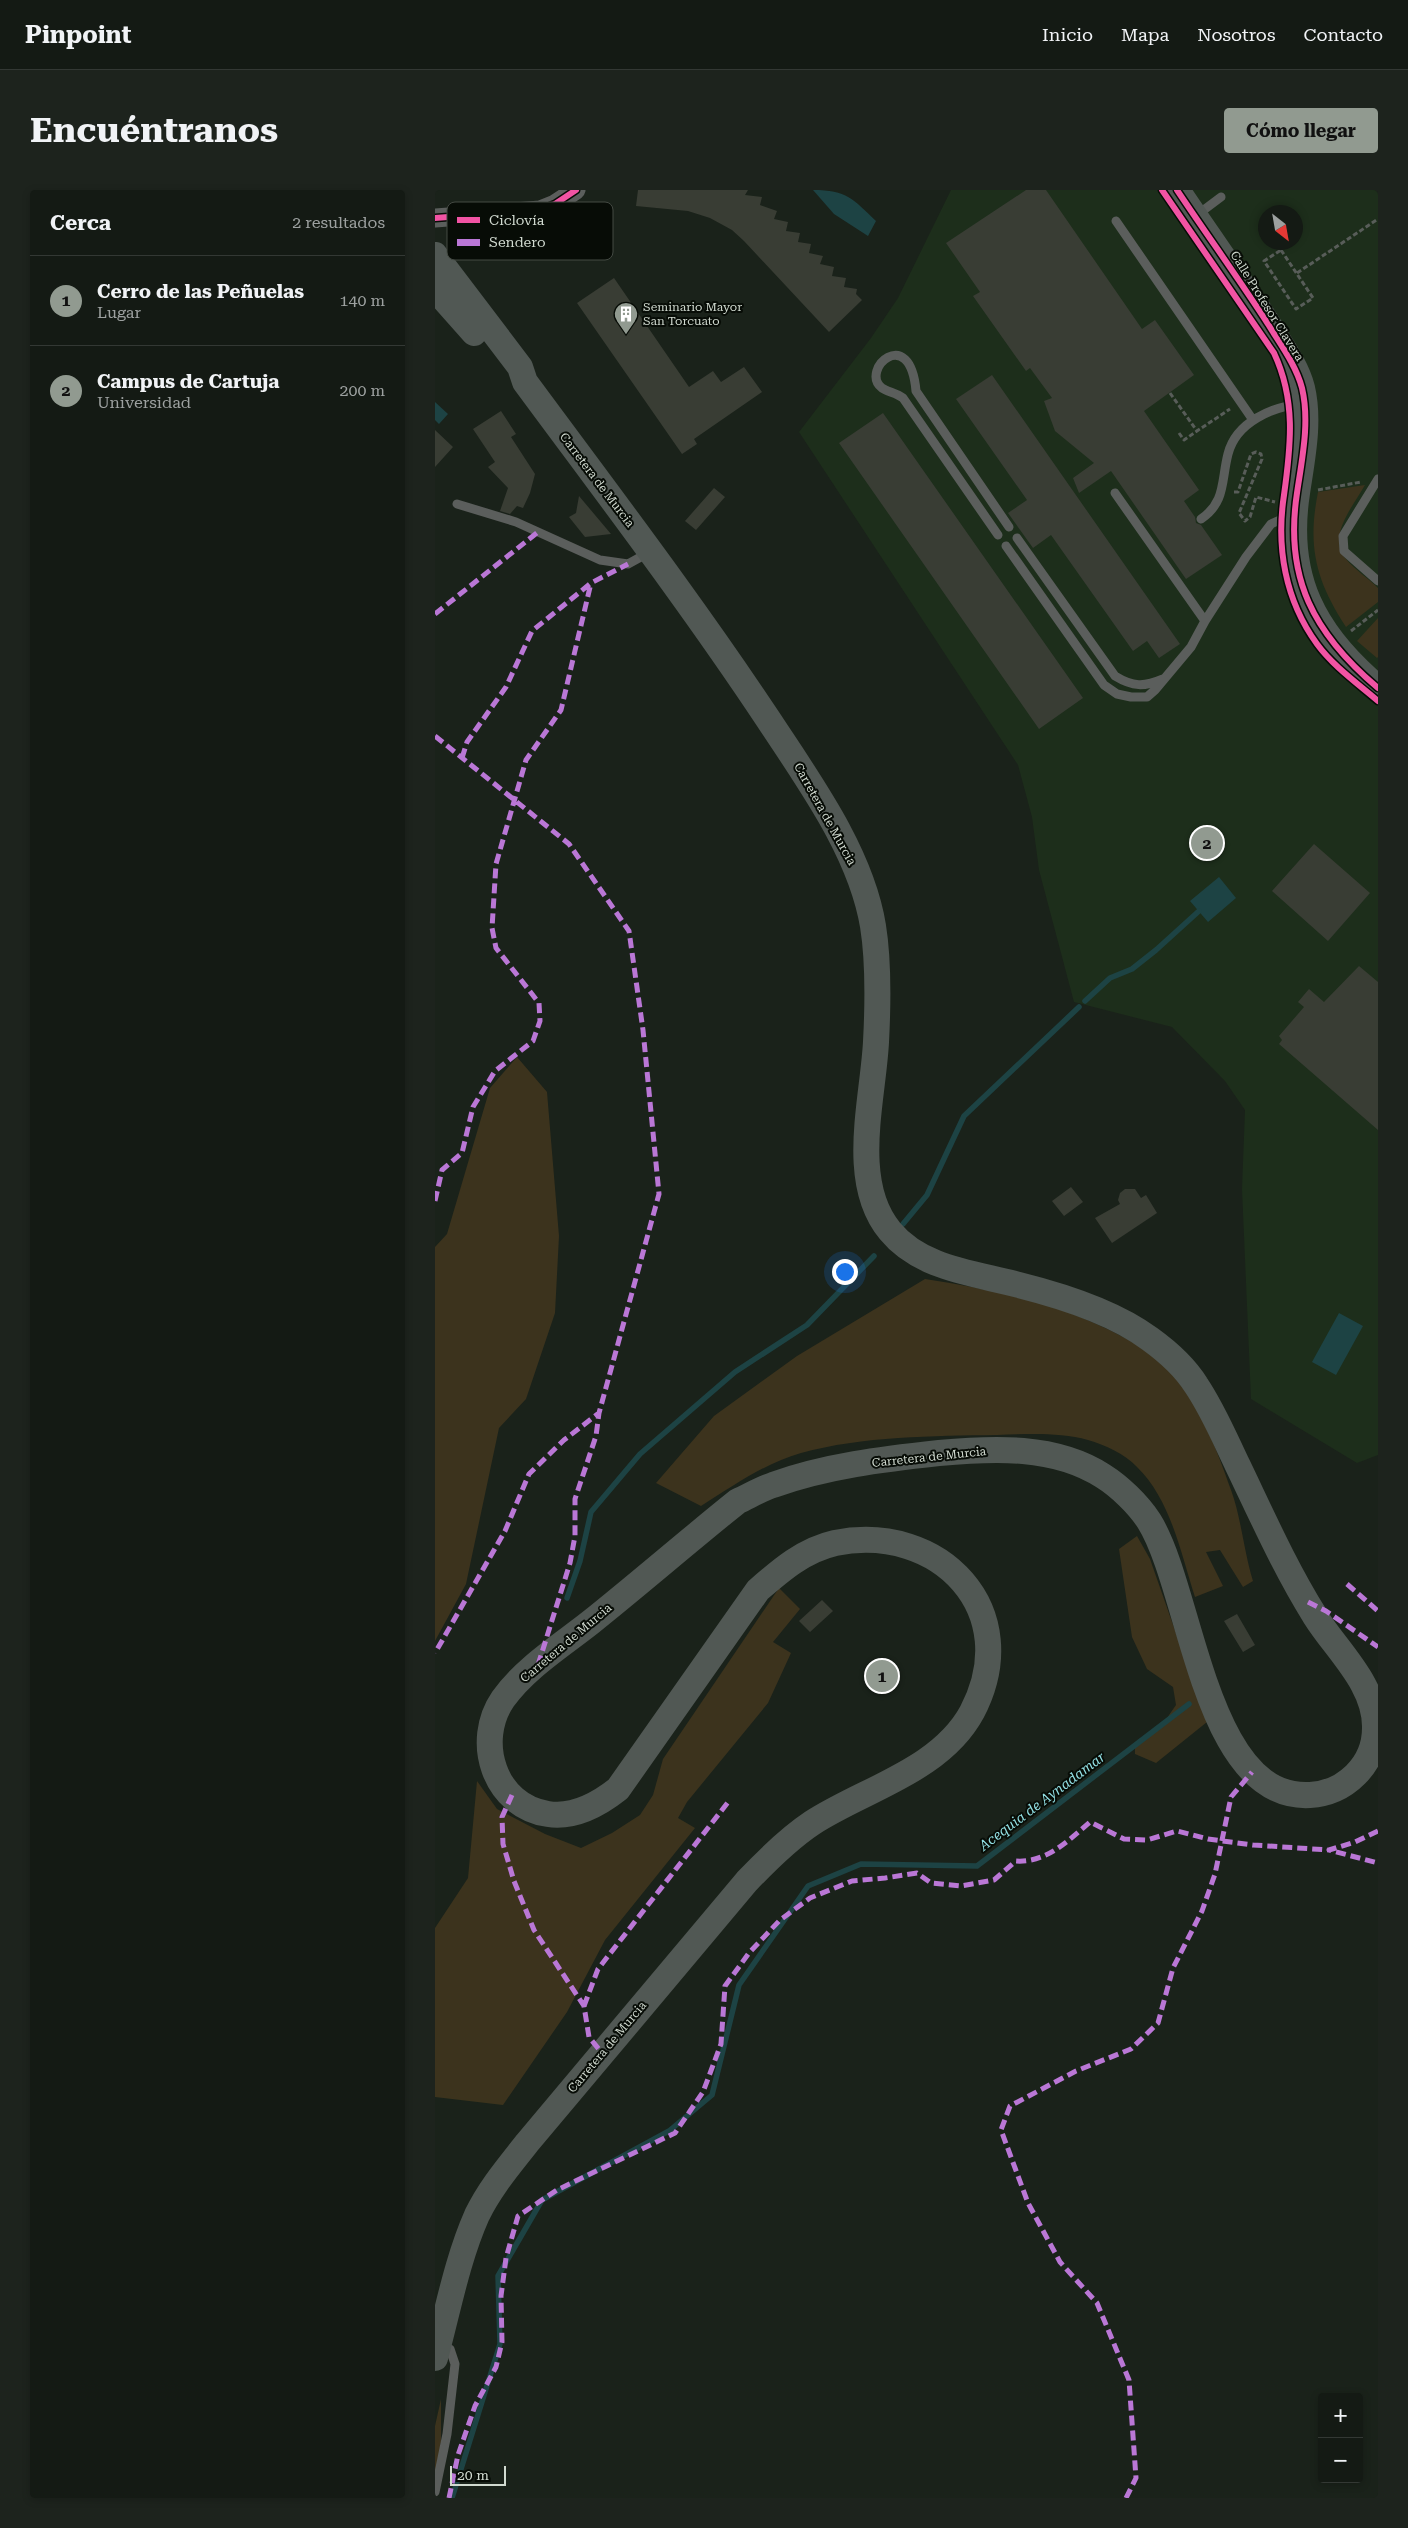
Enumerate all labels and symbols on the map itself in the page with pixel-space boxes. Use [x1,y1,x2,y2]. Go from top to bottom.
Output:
legend [447,202,613,260]
north arrow [1258,205,1303,250]
text: Ciclovía [489,212,545,228]
text: Sendero [489,234,546,250]
street label: Calle Profesor Clavera [1227,248,1307,364]
place label: Seminario Mayor San Torcuato [643,300,742,328]
building icon: Seminario Mayor San Torcuato [613,301,639,335]
street label: Carretera de Murcia [557,430,637,530]
street label: Carretera de Murcia [791,760,859,868]
pin: 2 [1191,824,1223,862]
your location [832,1259,858,1285]
street label: Carretera de Murcia [871,1444,987,1470]
street label: Carretera de Murcia [518,1600,615,1685]
pin: 1 [866,1657,898,1695]
water label: Acequia de Aynadamar [975,1748,1108,1854]
street label: Carretera de Murcia [565,1998,650,2095]
scale bar [450,2463,506,2486]

